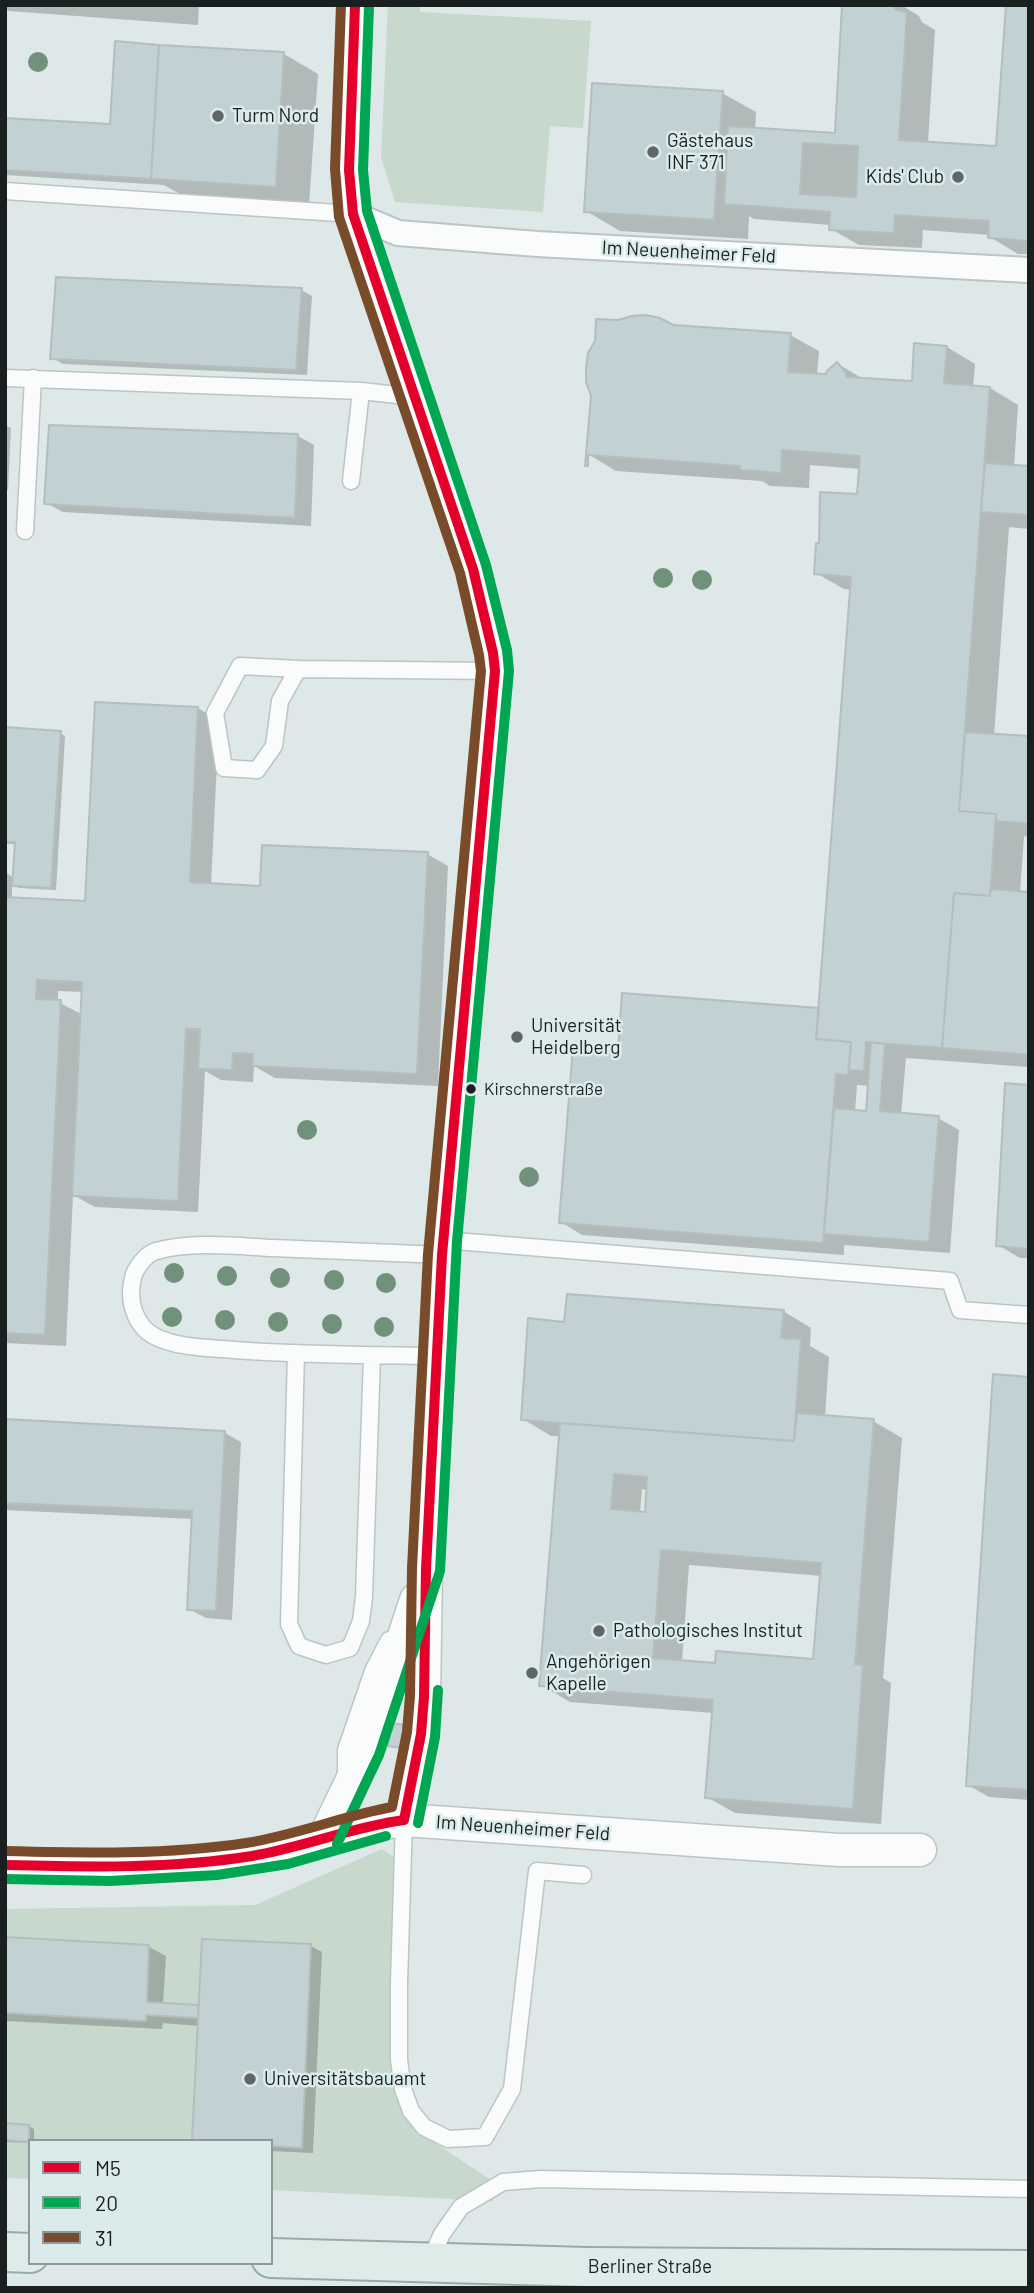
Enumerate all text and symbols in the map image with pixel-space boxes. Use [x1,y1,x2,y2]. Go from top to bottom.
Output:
place label: Turm Nord [232,105,319,127]
marker: Turm Nord [210,108,226,124]
place label: Gästehaus INF 371 [667,130,753,174]
marker: Gästehaus INF 371 [645,144,661,160]
place label: Kids' Club [866,166,944,188]
marker: Kids' Club [950,169,966,185]
street label: Im Neuenheimer Feld [601,236,777,268]
place label: Universität Heidelberg [531,1015,622,1059]
marker: Universität Heidelberg [509,1029,525,1045]
place label: Kirschnerstraße [484,1079,603,1099]
marker: Kirschnerstraße [464,1082,478,1096]
place label: Pathologisches Institut [613,1620,803,1642]
marker: Pathologisches Institut [591,1623,607,1639]
place label: Angehörigen Kapelle [546,1651,651,1695]
marker: Angehörigen Kapelle [524,1665,540,1681]
street label: Im Neuenheimer Feld [435,1811,611,1845]
place label: Universitätsbauamt [264,2068,426,2090]
marker: Universitätsbauamt [242,2071,258,2087]
legend [28,2139,273,2265]
text: M5 [95,2155,121,2180]
text: 20 [95,2190,118,2215]
text: 31 [95,2225,113,2250]
street label: Berliner Straße [588,2256,712,2278]

